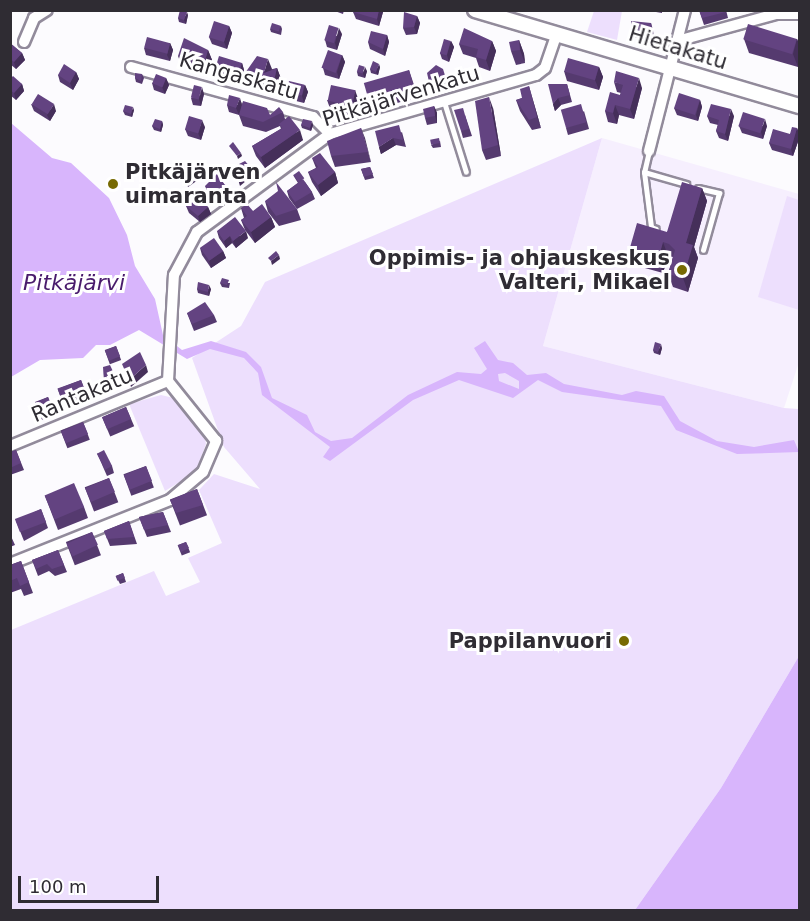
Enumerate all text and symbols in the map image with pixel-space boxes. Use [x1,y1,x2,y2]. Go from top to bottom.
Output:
street label: Hietakatu [626,21,730,75]
street label: Kangaskatu [176,47,302,105]
street label: Pitkäjärvenkatu [319,60,483,132]
place label: Pitkäjärven uimaranta [125,159,260,209]
marker: Pitkäjärven uimaranta [106,177,120,191]
place label: Oppimis- ja ohjauskeskus Valteri, Mikael [369,245,670,295]
marker: Oppimis- ja ohjauskeskus Valteri, Mikael [675,263,689,277]
water label: Pitkäjärvi [23,270,125,296]
street label: Rantakatu [28,362,136,428]
place label: Pappilanvuori [449,628,612,654]
marker: Pappilanvuori [617,634,631,648]
scale bar [21,864,162,902]
text: 100 m [29,876,87,897]

